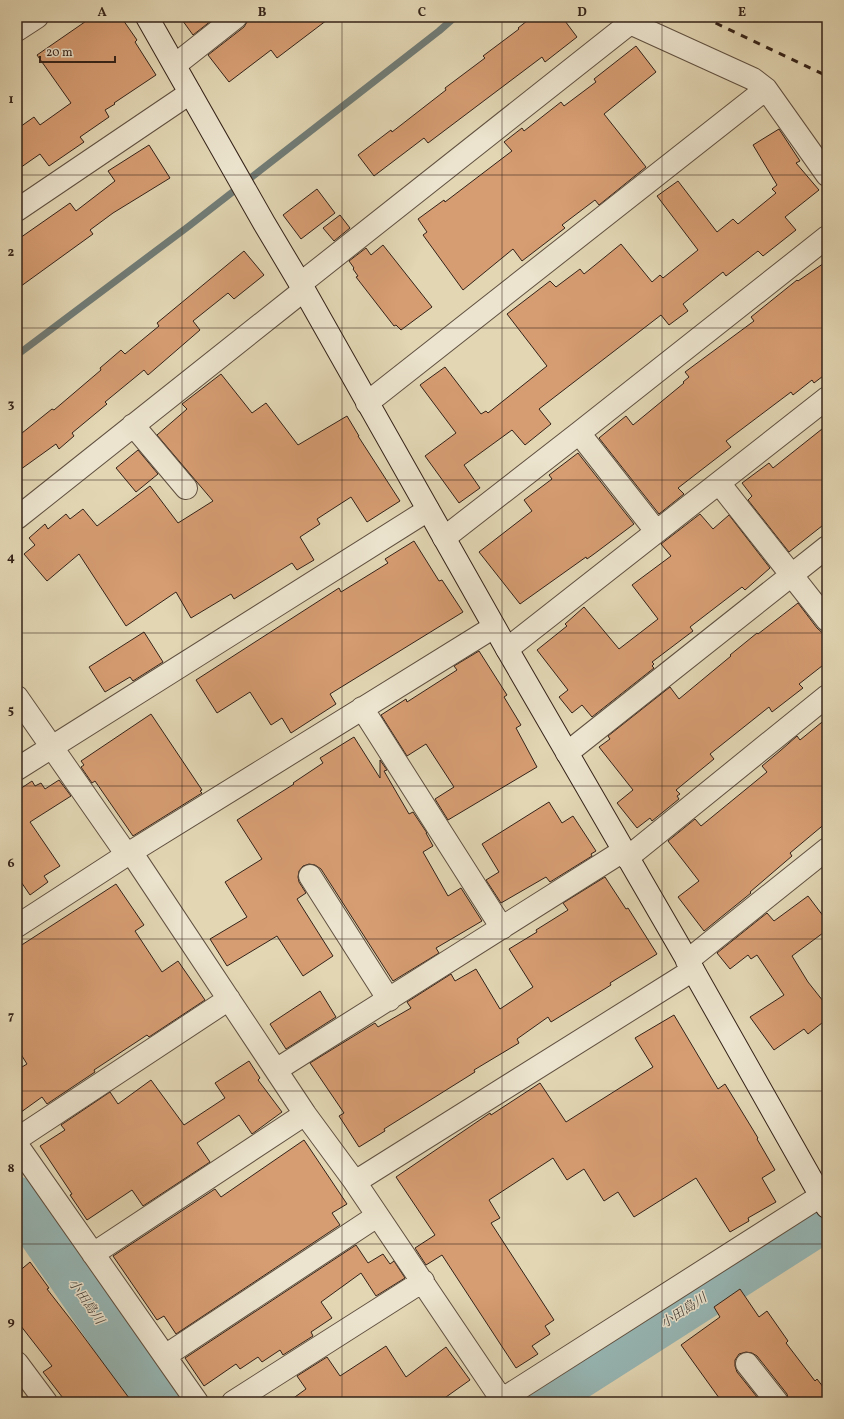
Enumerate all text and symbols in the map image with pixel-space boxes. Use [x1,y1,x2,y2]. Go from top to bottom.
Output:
text: A [97,4,107,22]
text: B [258,4,267,22]
text: C [418,4,426,22]
text: D [577,4,587,22]
text: E [738,4,746,22]
scale bar [40,38,115,64]
text: 20 m [46,45,73,61]
text: 1 [8,91,14,109]
text: 2 [8,244,15,262]
text: 3 [8,396,15,414]
text: 4 [7,549,15,567]
text: 5 [8,702,14,720]
text: 6 [7,855,15,873]
text: 7 [8,1008,14,1026]
text: 8 [7,1160,15,1178]
water label: 小田島川 [63,1276,109,1330]
water label: 小田島川 [657,1289,712,1333]
text: 9 [7,1313,15,1331]

